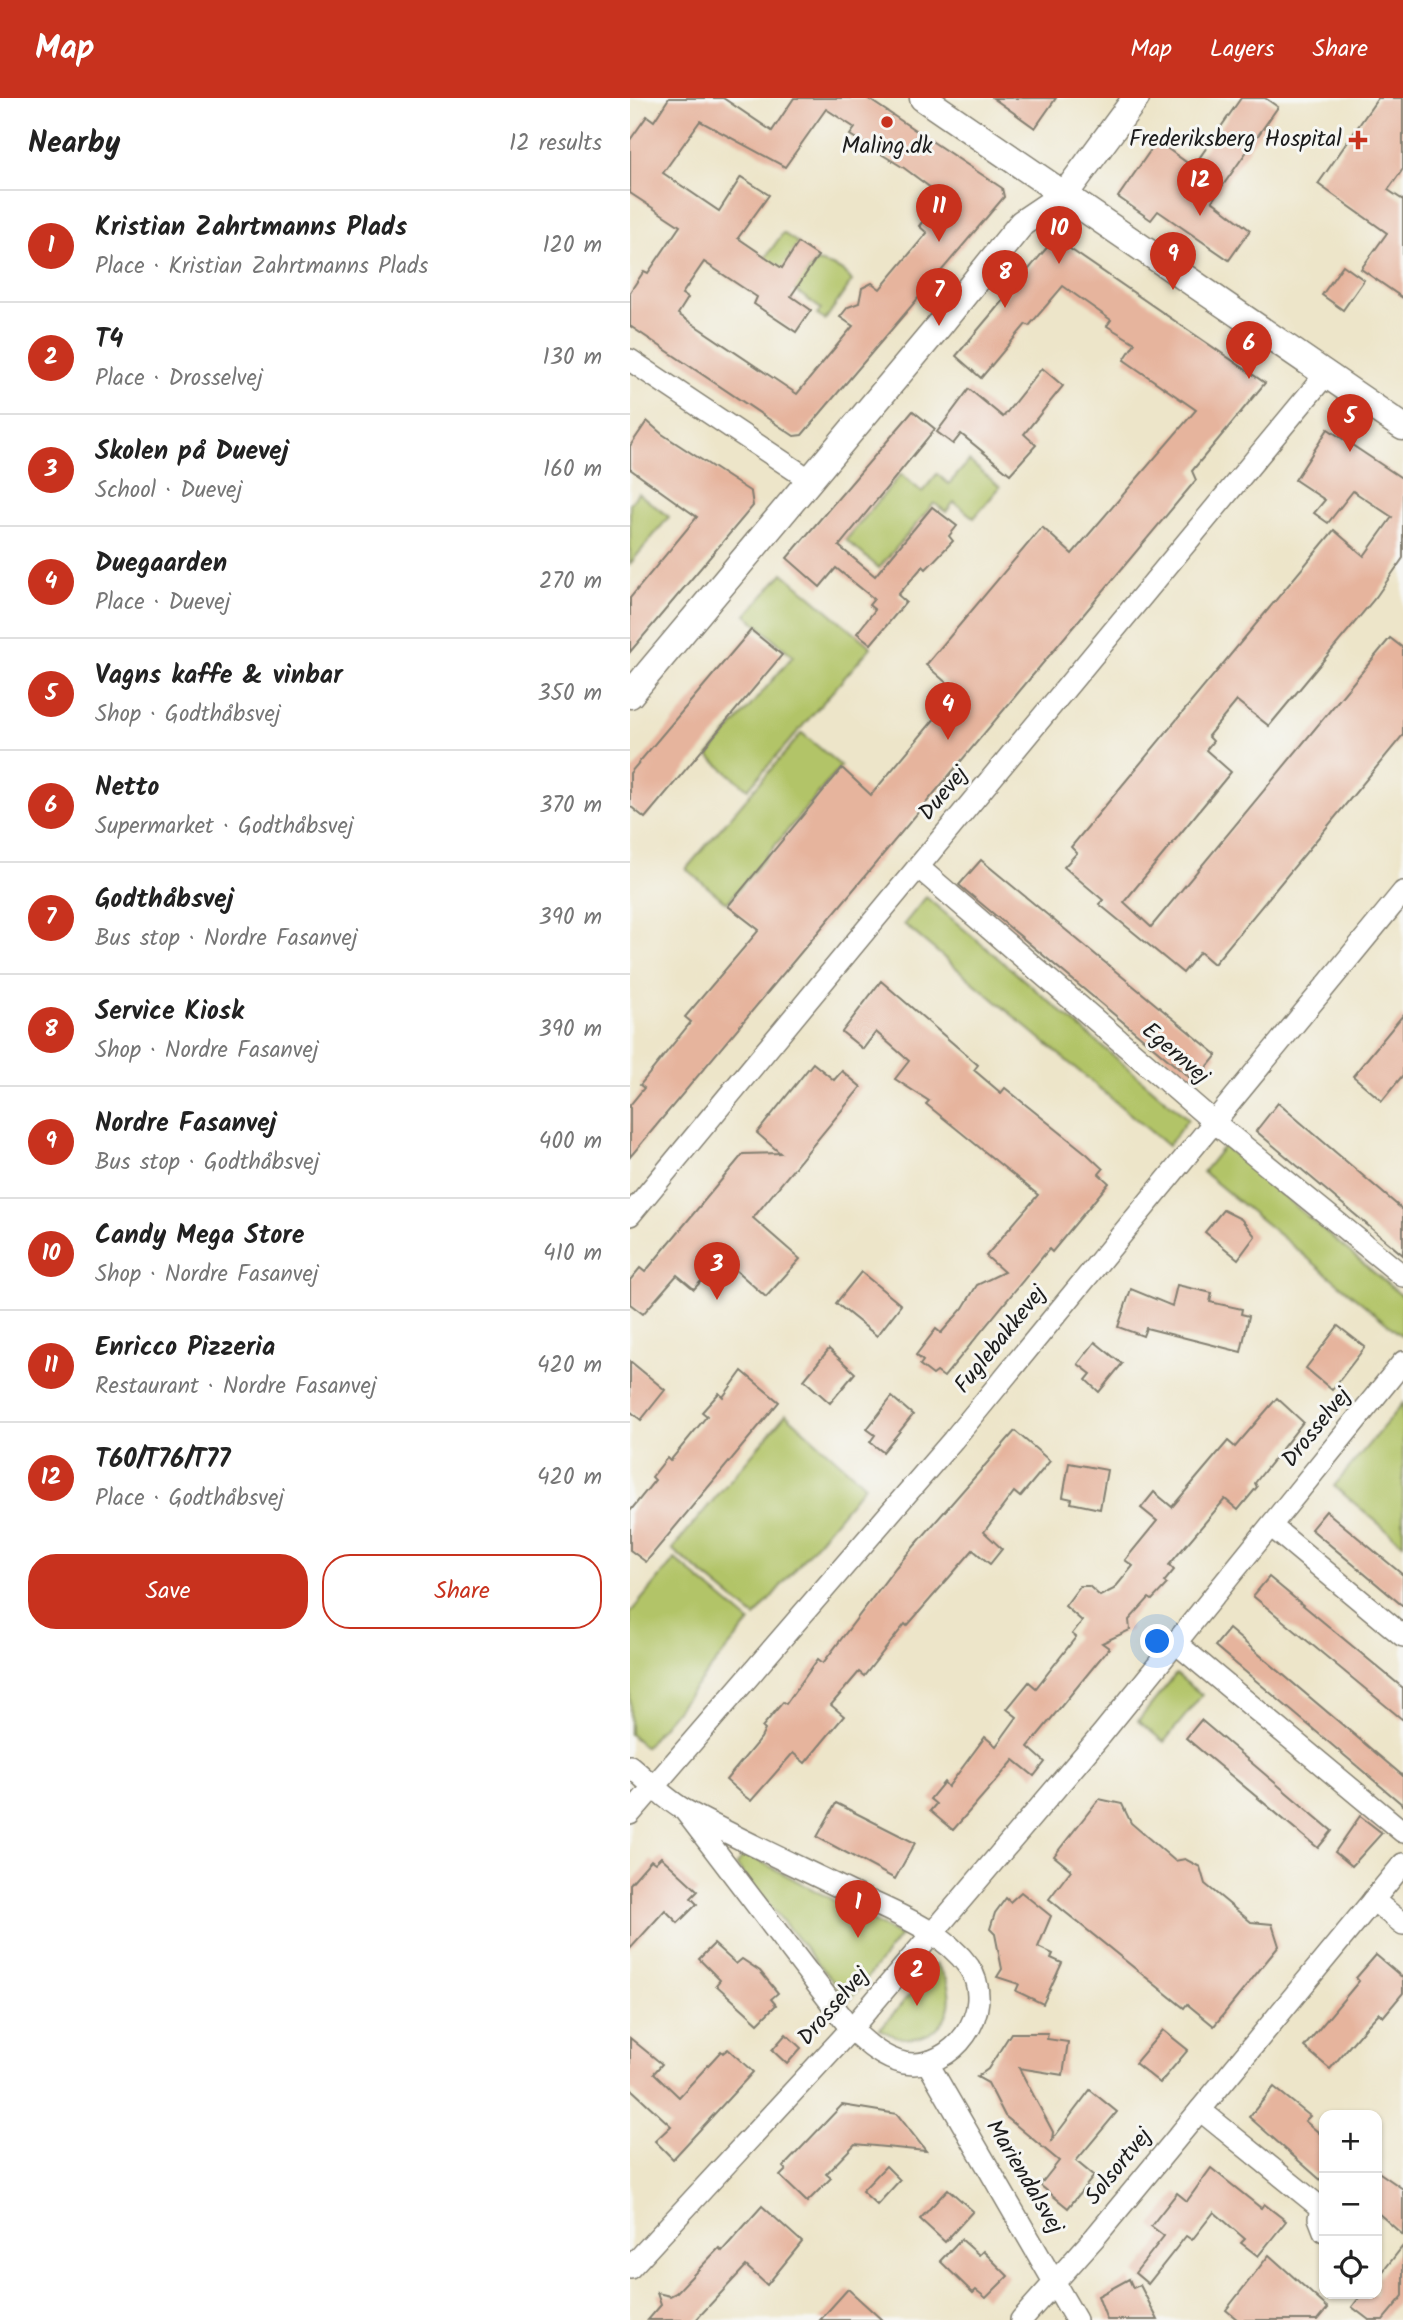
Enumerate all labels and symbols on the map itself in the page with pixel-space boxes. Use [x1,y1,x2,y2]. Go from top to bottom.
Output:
marker: Maling.dk [879,114,895,130]
place label: Frederiksberg Hospital [1129,122,1342,158]
place label: Maling.dk [842,129,933,165]
marker: Frederiksberg Hospital [1348,130,1368,150]
pin: 12 [1177,158,1223,216]
pin: 11 [916,184,962,242]
pin: 10 [1036,206,1082,264]
pin: 9 [1150,232,1196,290]
pin: 8 [982,250,1028,308]
pin: 7 [916,268,962,326]
pin: 6 [1226,321,1272,379]
pin: 5 [1327,394,1373,452]
pin: 4 [925,682,971,740]
street label: Duevej [910,758,979,829]
street label: Egernvej [1133,1014,1218,1095]
pin: 3 [694,1242,740,1300]
street label: Fuglebakkevej [946,1277,1057,1402]
street label: Drosselvej [1273,1379,1361,1476]
your location [1140,1624,1174,1658]
pin: 1 [835,1880,881,1938]
pin: 2 [894,1948,940,2006]
street label: Drosselvej [789,1959,879,2054]
street label: Mariendalsvej [976,2113,1073,2242]
street label: Solsortvej [1076,2119,1162,2214]

